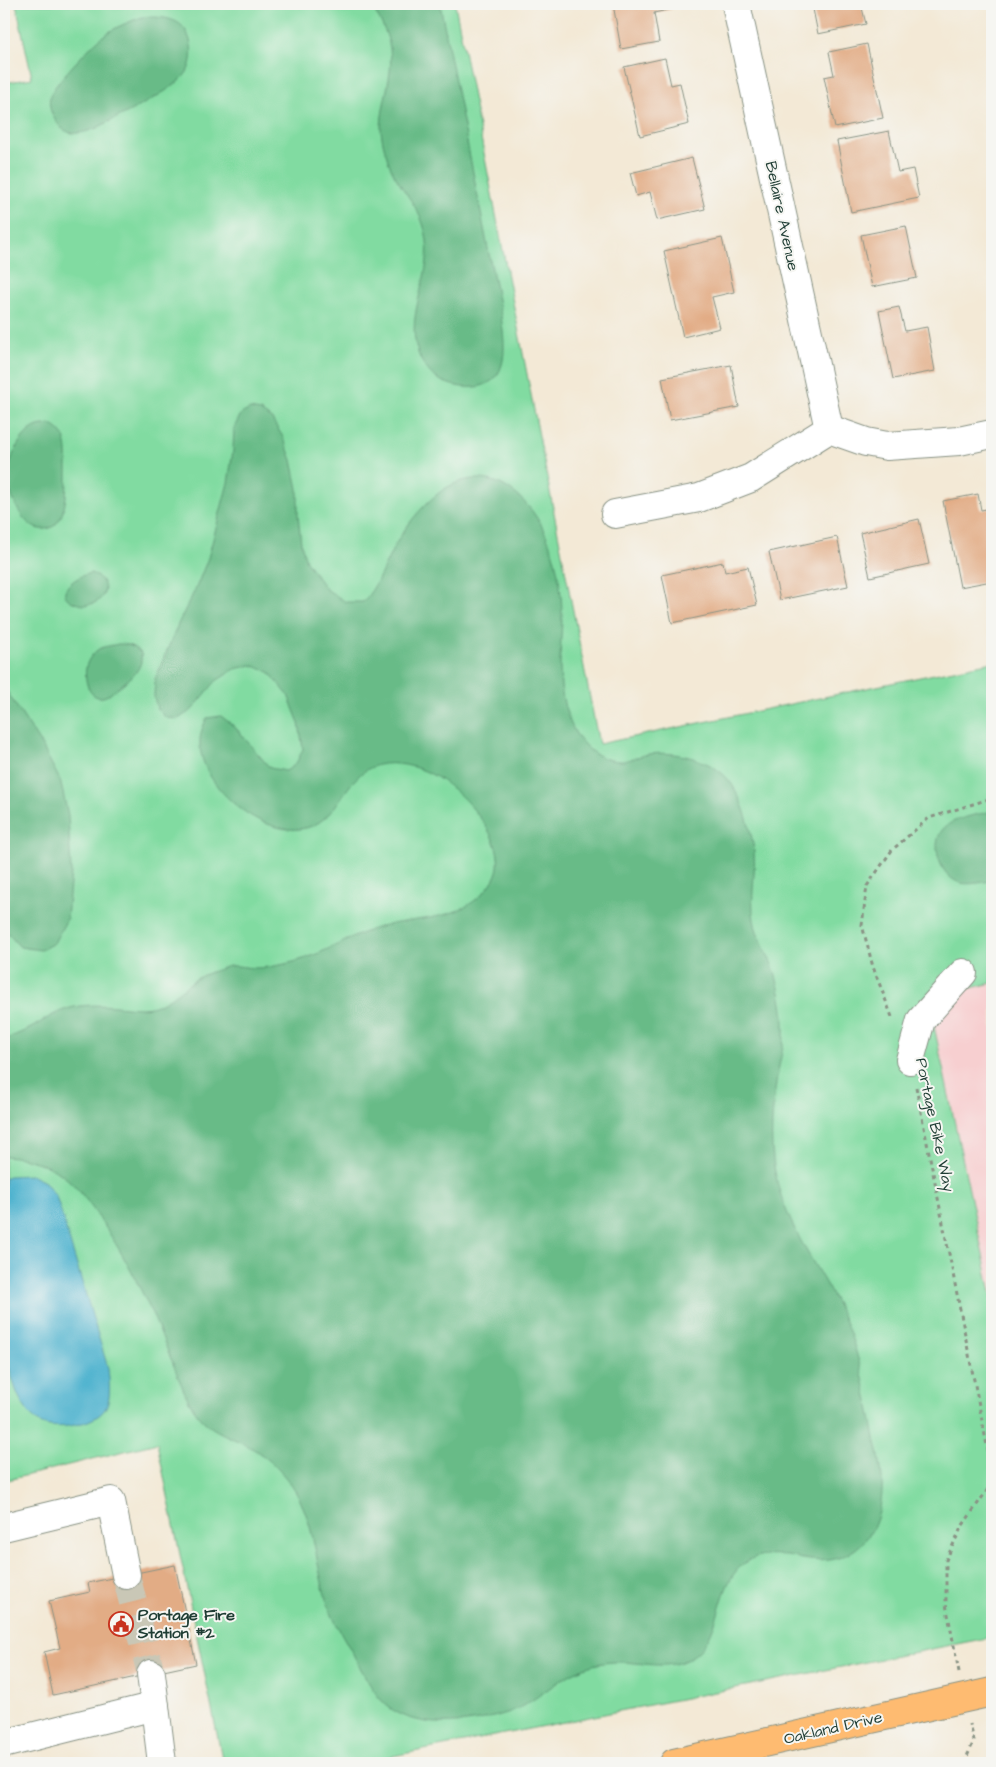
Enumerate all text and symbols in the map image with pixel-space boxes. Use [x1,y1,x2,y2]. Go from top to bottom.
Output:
street label: Bellaire Avenue [760,159,804,273]
street label: Portage Bike Way [909,1056,960,1195]
place label: Portage Fire Station #2 [137,1604,235,1644]
public building icon: Portage Fire Station #2 [108,1611,134,1637]
street label: Oakland Drive [782,1706,885,1750]

